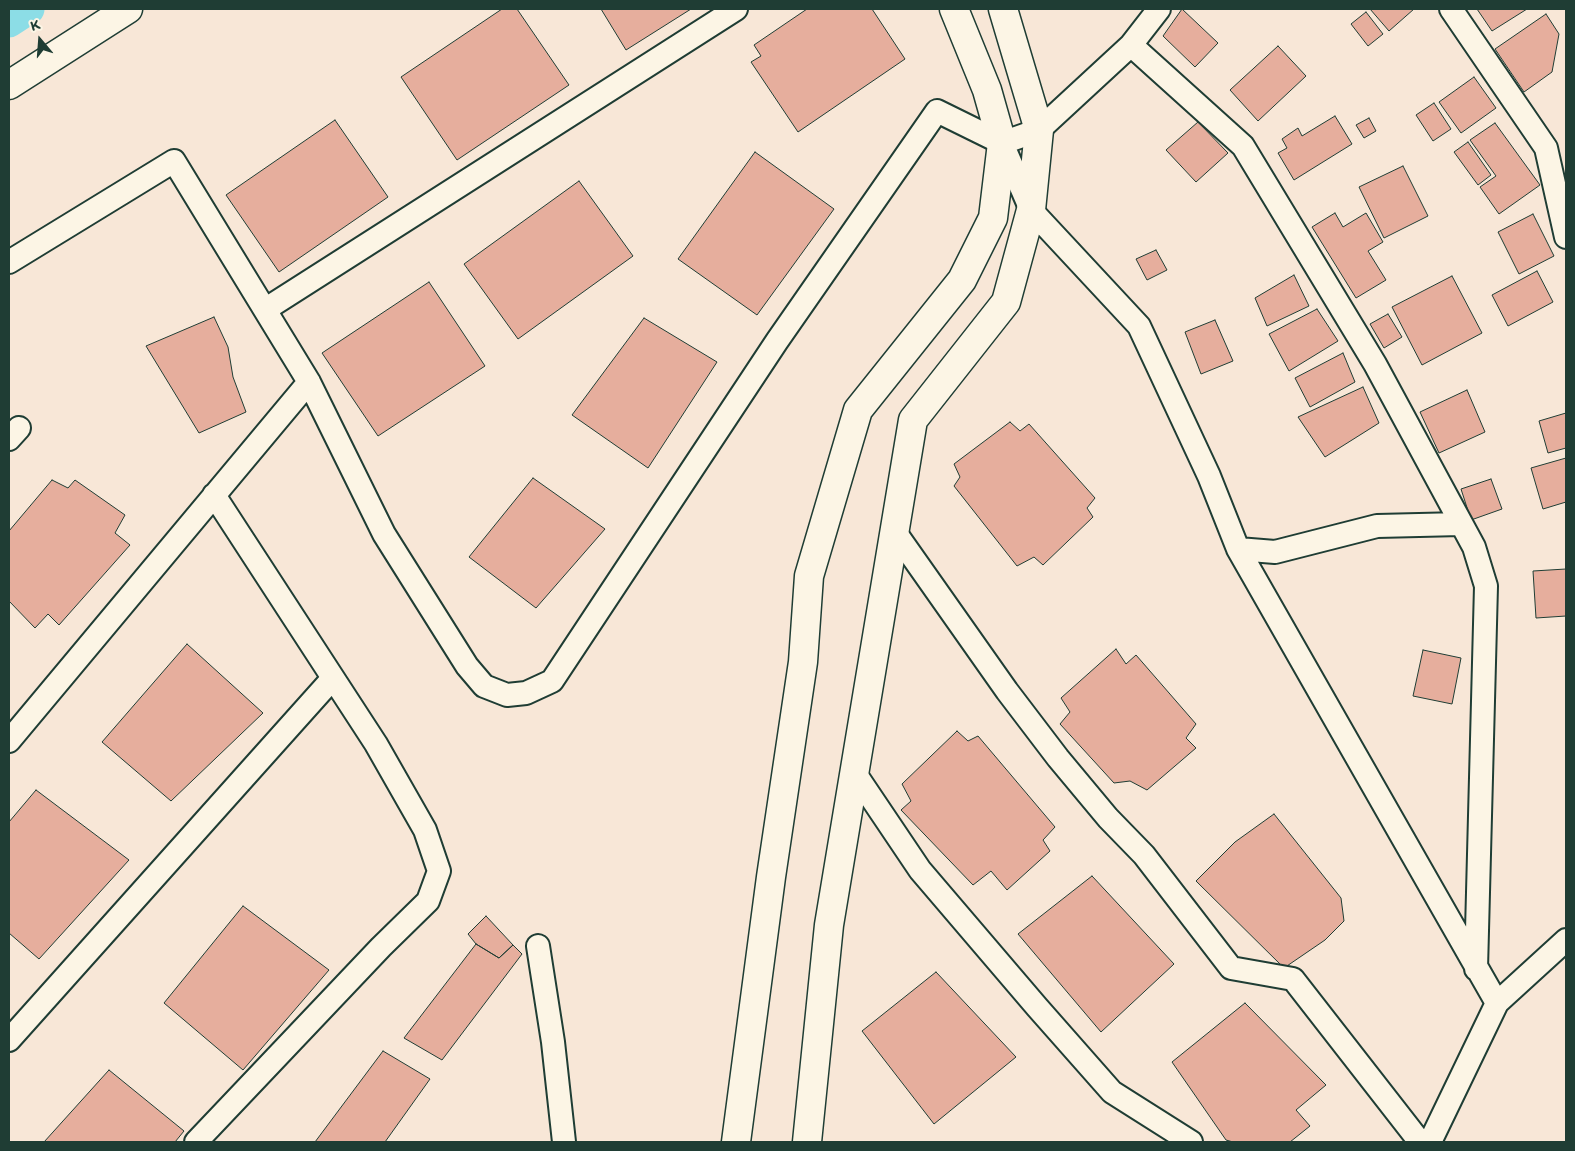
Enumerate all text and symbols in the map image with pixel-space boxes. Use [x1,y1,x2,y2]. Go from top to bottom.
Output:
north arrow [15,15,65,65]
text: K [28,16,42,35]

